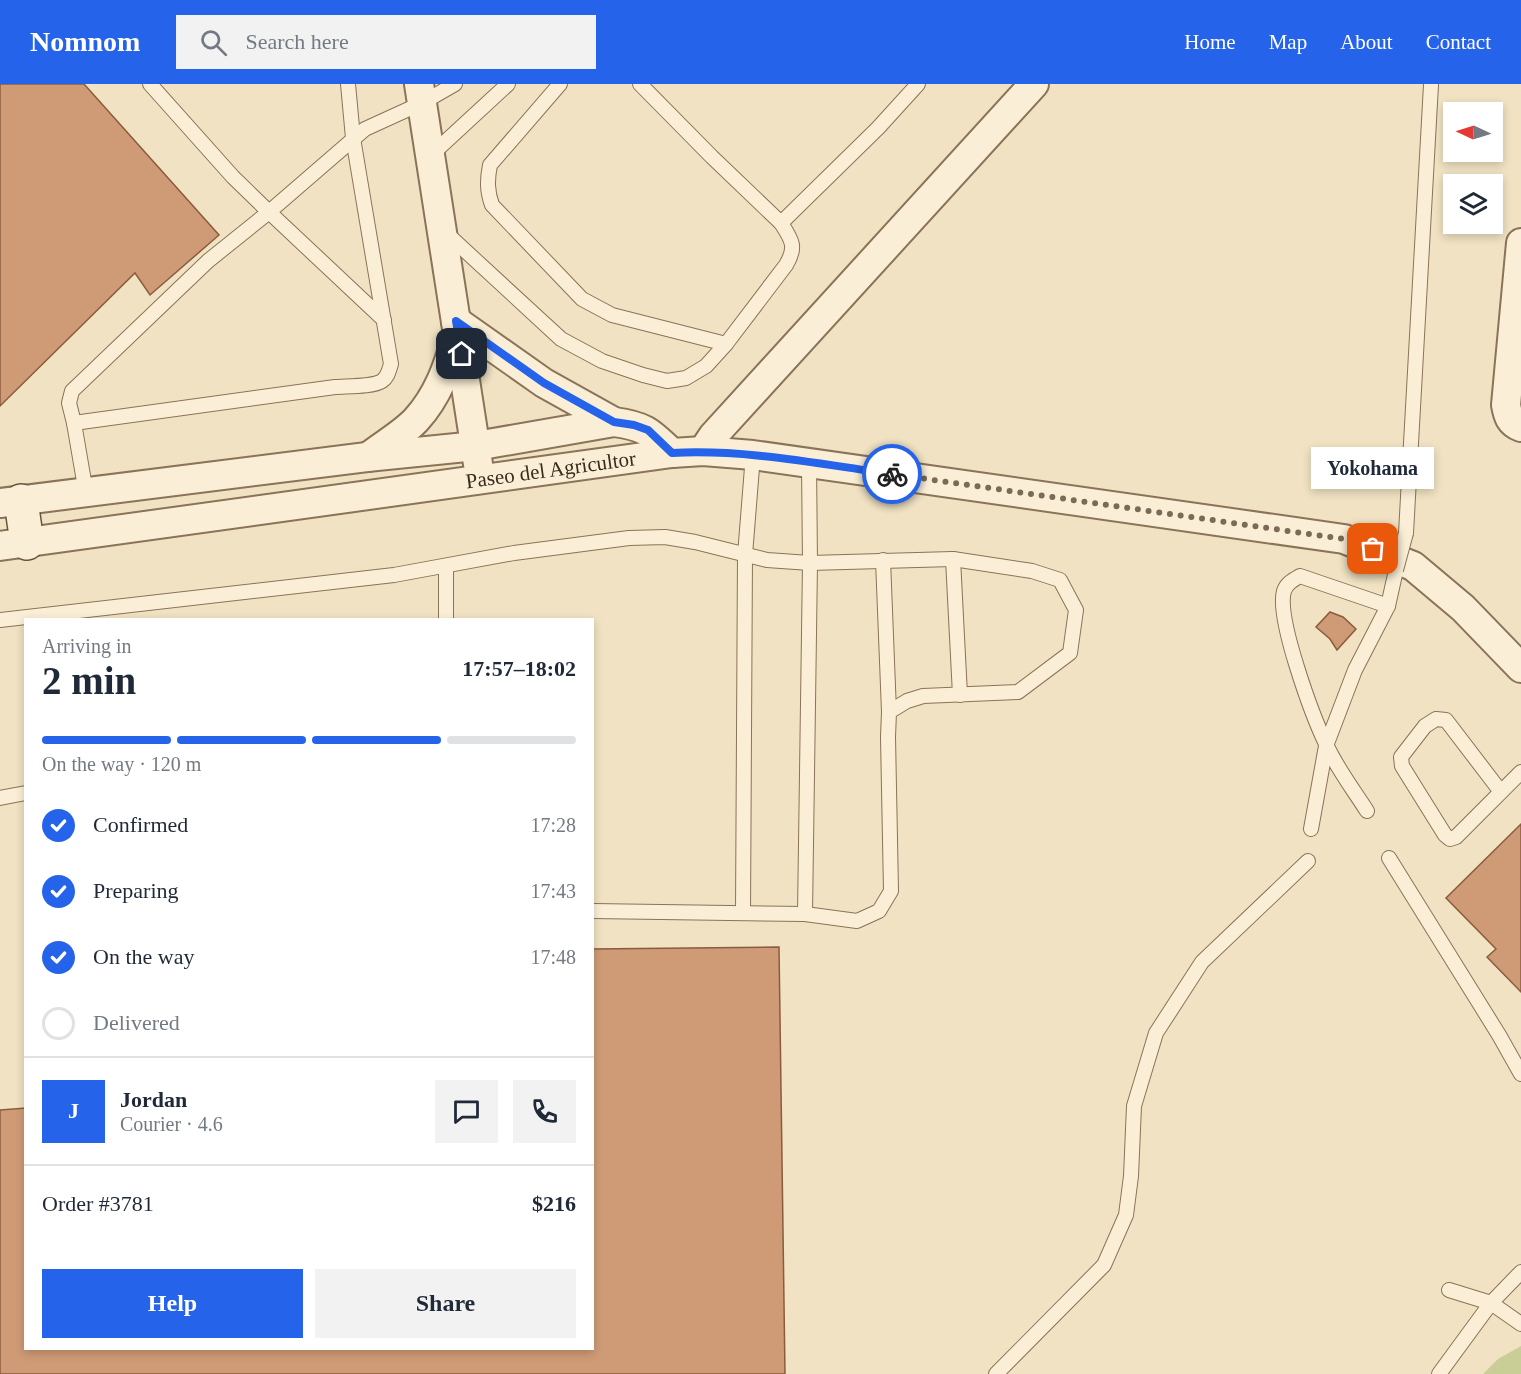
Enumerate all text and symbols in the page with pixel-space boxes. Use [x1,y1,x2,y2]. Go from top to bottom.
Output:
search box [176,15,596,69]
text: Nomnom [30,26,140,57]
icon: search [197,26,230,59]
text: Search here [245,29,349,54]
text: Home [1184,30,1236,54]
text: Map [1269,30,1307,54]
text: About [1340,30,1393,54]
text: Contact [1426,30,1491,54]
north arrow [1443,102,1503,162]
map controls [1443,102,1503,234]
button: layers [1443,174,1503,234]
pin [436,328,487,379]
icon: home [445,337,478,370]
courier [862,444,922,504]
street label: Paseo del Agricultor [464,446,637,493]
callout: Yokohama [1312,447,1434,489]
text: Yokohama [1327,457,1418,479]
icon: bike [876,458,909,491]
pin [1347,523,1398,574]
icon: bag [1356,532,1389,565]
text: Arriving in [42,635,131,657]
text: 17:57–18:02 [462,656,576,681]
text: 2 min [42,659,136,702]
text: On the way · 120 m [42,753,201,775]
icon: check [42,809,75,842]
text: Confirmed [93,812,188,837]
text: 17:28 [530,814,576,836]
icon: check [42,875,75,908]
text: Preparing [93,878,179,903]
text: 17:43 [530,880,576,902]
icon: check [42,941,75,974]
text: On the way [93,944,194,969]
text: 17:48 [530,946,576,968]
text: Delivered [93,1010,180,1035]
button: chat [435,1080,498,1143]
button: phone [513,1080,576,1143]
text: Jordan [120,1087,187,1112]
text: J [68,1098,79,1123]
text: Courier · 4.6 [120,1113,223,1135]
text: Order #3781 [42,1191,154,1216]
text: $216 [532,1191,576,1216]
button: Help [42,1269,303,1338]
button: Share [315,1269,576,1338]

